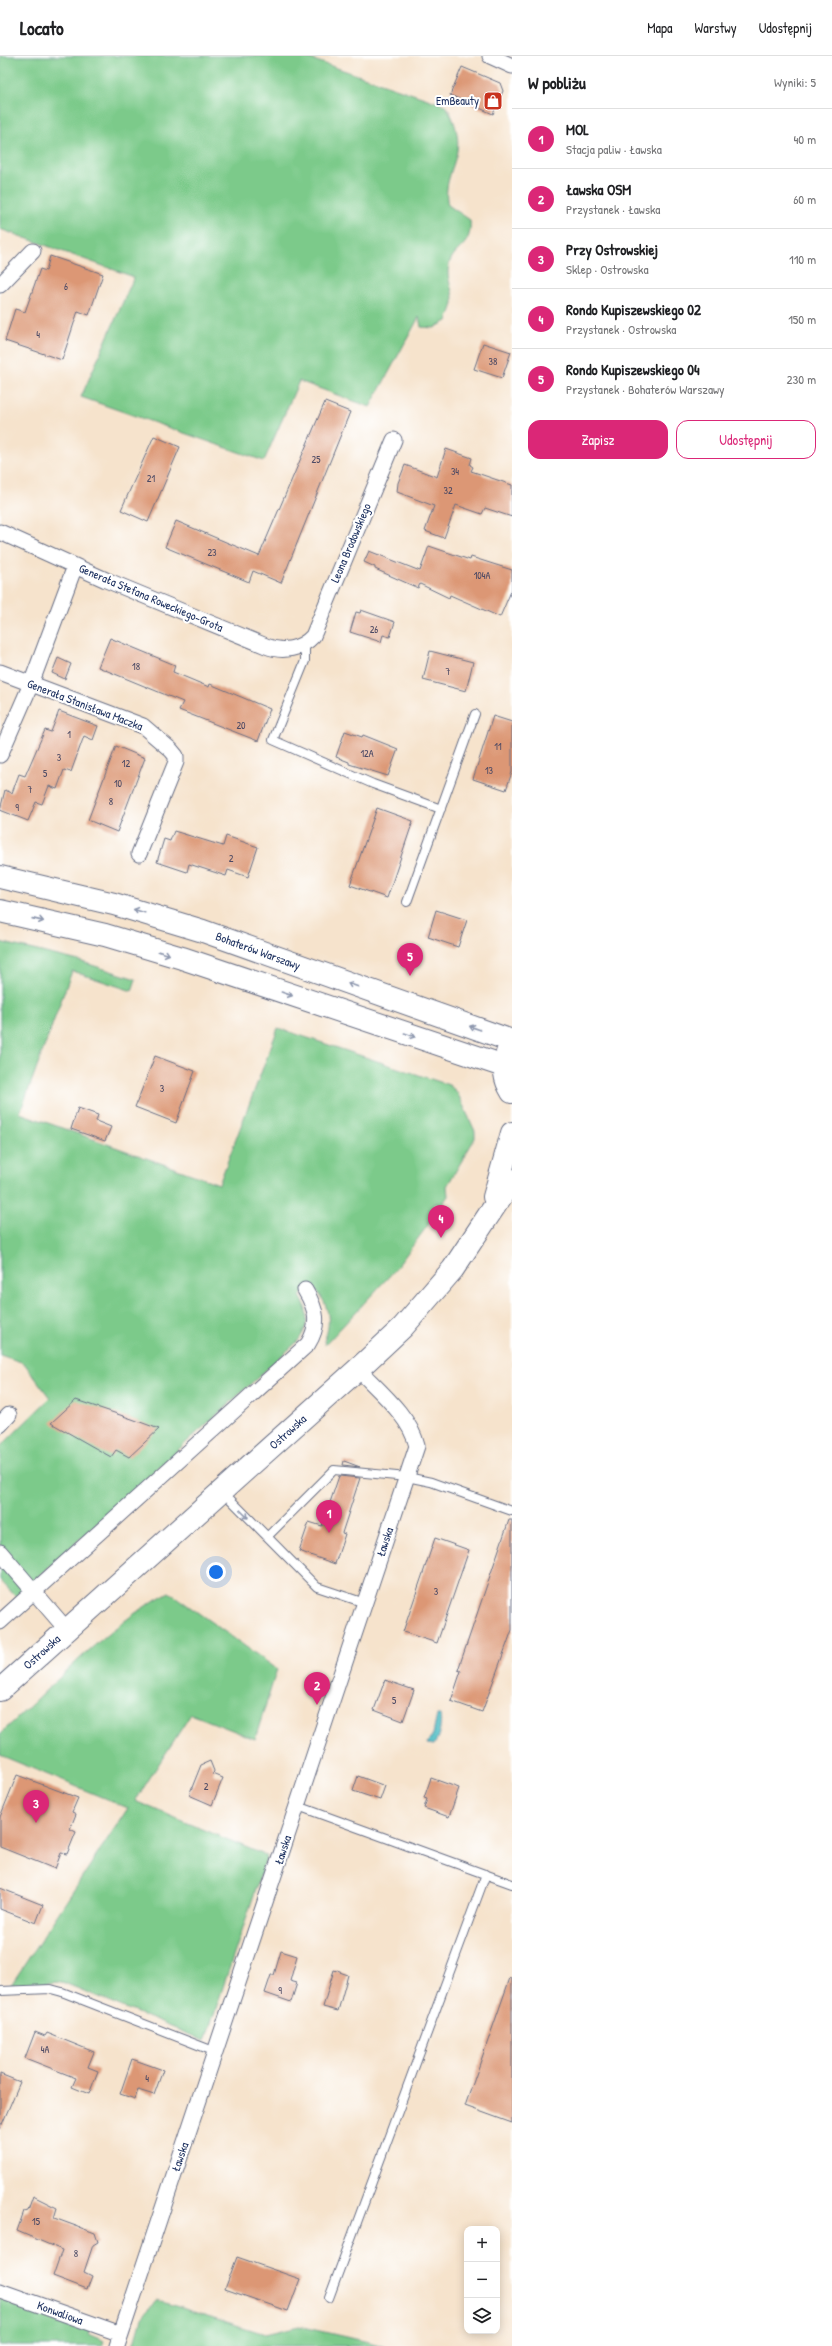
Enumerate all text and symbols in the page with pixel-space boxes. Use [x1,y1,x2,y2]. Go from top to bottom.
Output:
text: Locato [20,15,64,41]
text: Mapa [647,18,673,37]
text: Warstwy [695,18,737,37]
text: Udostępnij [759,18,812,37]
text: W pobliżu [528,71,586,94]
text: Wyniki: 5 [774,73,816,91]
shop icon: EmBeauty [482,90,504,112]
place label: EmBeauty [436,92,479,109]
text: MOL [566,119,589,140]
text: 1 [539,130,543,148]
text: 40 m [793,130,816,148]
text: Stacja paliw · Ławska [566,140,662,158]
text: Ławska OSM [566,179,631,200]
text: 2 [538,190,544,208]
text: 60 m [793,190,816,208]
text: Przystanek · Ławska [566,200,660,218]
text: Przy Ostrowskiej [566,239,658,260]
text: 3 [538,250,544,268]
text: 110 m [789,250,816,268]
text: Sklep · Ostrowska [566,260,649,278]
house number: 6 [64,280,68,293]
text: Rondo Kupiszewskiego 02 [566,299,701,320]
text: 4 [539,310,543,328]
text: 150 m [788,310,816,328]
text: Przystanek · Ostrowska [566,320,676,338]
house number: 4 [36,328,40,341]
house number: 38 [489,355,497,368]
text: Rondo Kupiszewskiego 04 [566,359,700,380]
text: 5 [538,370,544,388]
text: 230 m [786,370,816,388]
text: Przystanek · Bohaterów Warszawy [566,380,725,398]
button: Zapisz [528,420,668,459]
button: Udostępnij [676,420,816,459]
house number: 25 [312,453,321,466]
house number: 34 [451,465,459,478]
house number: 21 [147,472,156,485]
house number: 32 [443,484,453,497]
street label: Leona Brodowskiego [326,500,375,585]
house number: 23 [207,546,217,559]
street label: Generała Stefana Roweckiego-Grota [76,559,226,636]
house number: 104A [474,569,490,582]
house number: 26 [370,623,378,636]
house number: 18 [132,660,140,673]
house number: 7 [446,665,451,678]
street label: Generała Stanisława Maczka [25,675,146,735]
house number: 20 [236,719,246,732]
house number: 1 [67,728,71,741]
house number: 11 [494,740,502,753]
house number: 12A [360,747,374,760]
house number: 3 [57,751,62,764]
house number: 12 [122,757,130,770]
house number: 13 [485,764,494,777]
house number: 5 [43,767,48,780]
house number: 10 [114,777,123,790]
house number: 7 [28,783,33,796]
house number: 8 [109,795,113,808]
house number: 9 [15,801,19,814]
house number: 2 [229,852,234,865]
one-way arrow [133,907,146,914]
one-way arrow [31,916,44,924]
street label: Bohaterów Warszawy [213,927,303,974]
pin: 5 [397,943,423,976]
one-way arrow [157,950,170,957]
one-way arrow [347,980,359,988]
one-way arrow [281,990,293,998]
one-way arrow [469,1024,481,1032]
one-way arrow [404,1032,417,1039]
house number: 3 [160,1082,165,1095]
pin: 4 [428,1205,454,1238]
street label: Ostrowska [265,1410,310,1453]
pin: 1 [316,1500,342,1533]
one-way arrow [239,1509,249,1519]
street label: Ławska [372,1525,397,1559]
your location [206,1562,226,1582]
house number: 3 [434,1585,439,1598]
street label: Ostrowska [19,1630,64,1673]
pin: 2 [304,1672,330,1705]
house number: 5 [392,1694,397,1707]
house number: 2 [204,1780,209,1793]
pin: 3 [23,1790,49,1823]
street label: Ławska [270,1833,295,1867]
house number: 9 [278,1984,282,1997]
house number: 4A [41,2043,49,2056]
house number: 4 [145,2072,149,2085]
street label: Ławska [167,2140,193,2174]
house number: 15 [32,2215,41,2228]
map controls [464,2226,500,2334]
button: + [464,2226,500,2262]
house number: 8 [74,2247,78,2260]
button: − [464,2262,500,2298]
street label: Konwaliowa [35,2296,86,2329]
button: layers [464,2298,500,2334]

